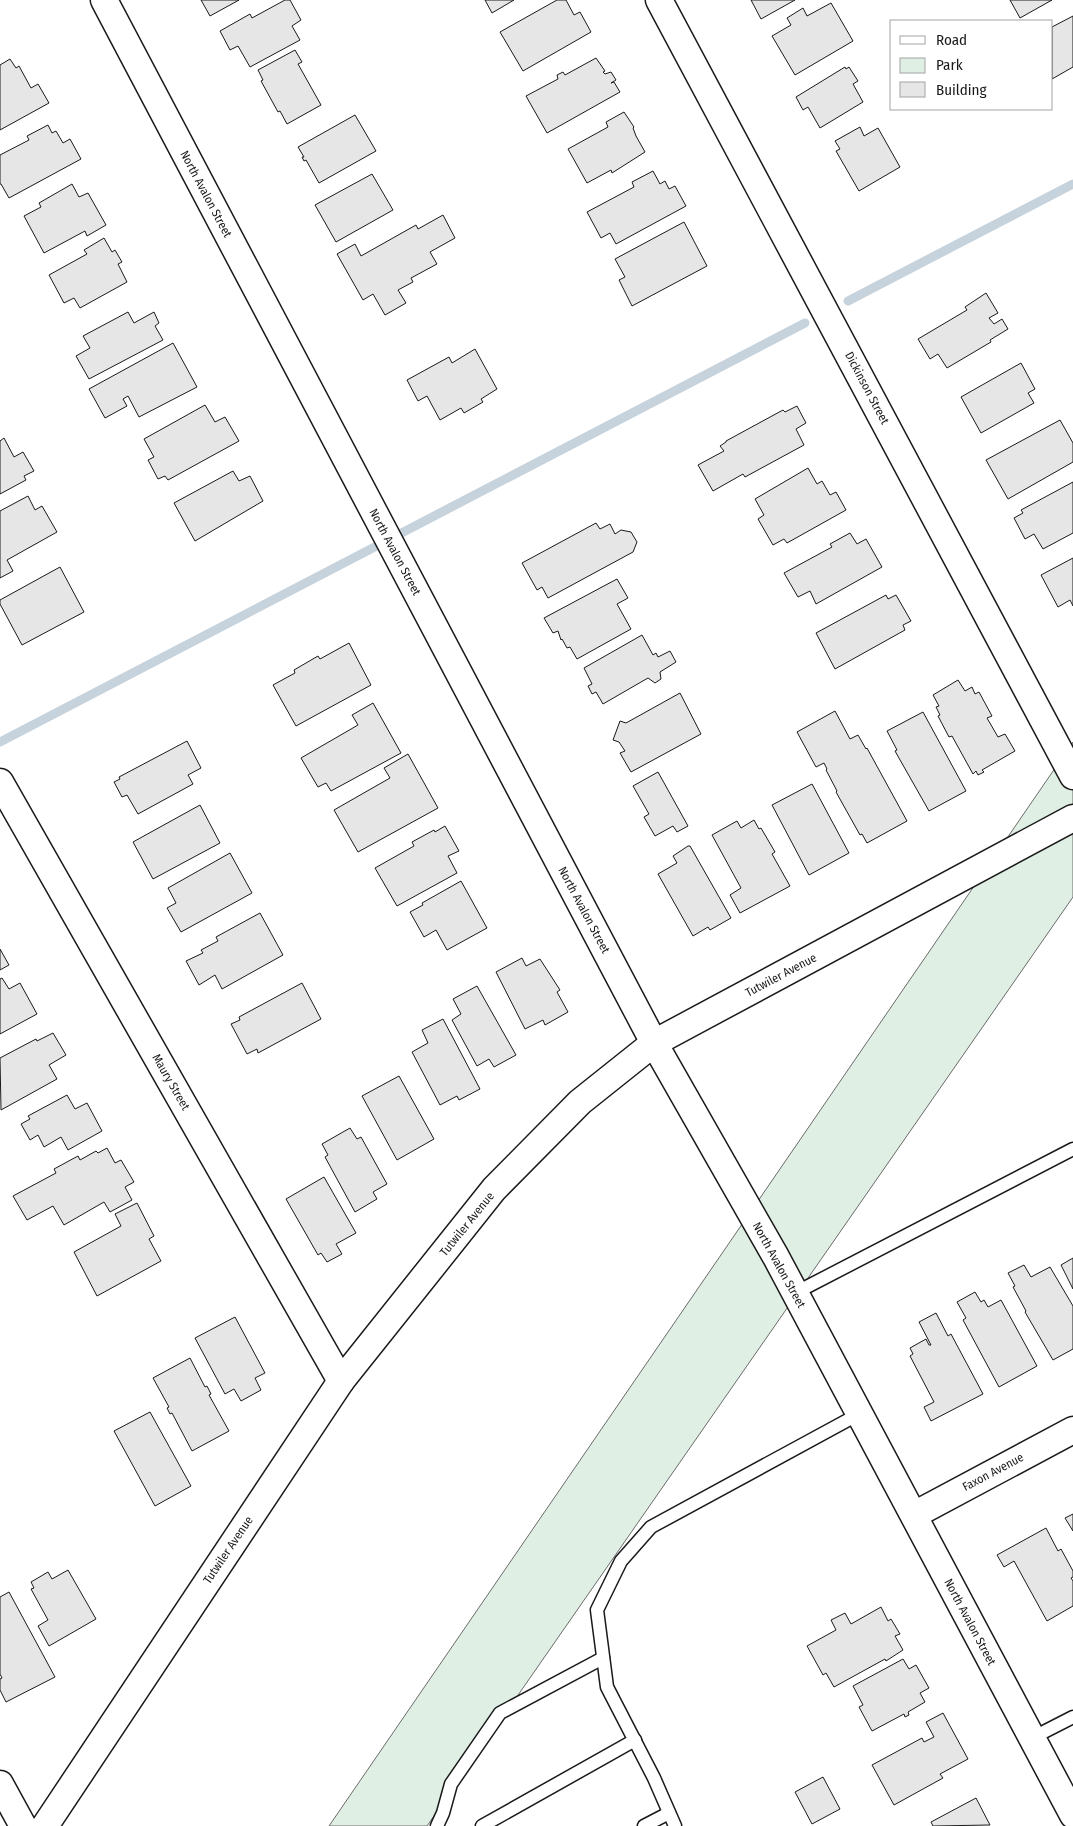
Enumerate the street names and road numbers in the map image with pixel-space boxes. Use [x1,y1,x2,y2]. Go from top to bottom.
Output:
street label: North Avalon Street [177,148,235,240]
street label: Dickinson Street [842,349,892,427]
street label: North Avalon Street [366,506,424,598]
street label: North Avalon Street [555,864,613,956]
street label: Tutwiler Avenue [743,950,819,1000]
street label: Maury Street [149,1051,193,1113]
street label: Tutwiler Avenue [437,1189,497,1259]
street label: North Avalon Street [750,1220,808,1311]
street label: Faxon Avenue [960,1450,1026,1494]
street label: Tutwiler Avenue [200,1514,256,1586]
street label: North Avalon Street [941,1576,999,1668]

